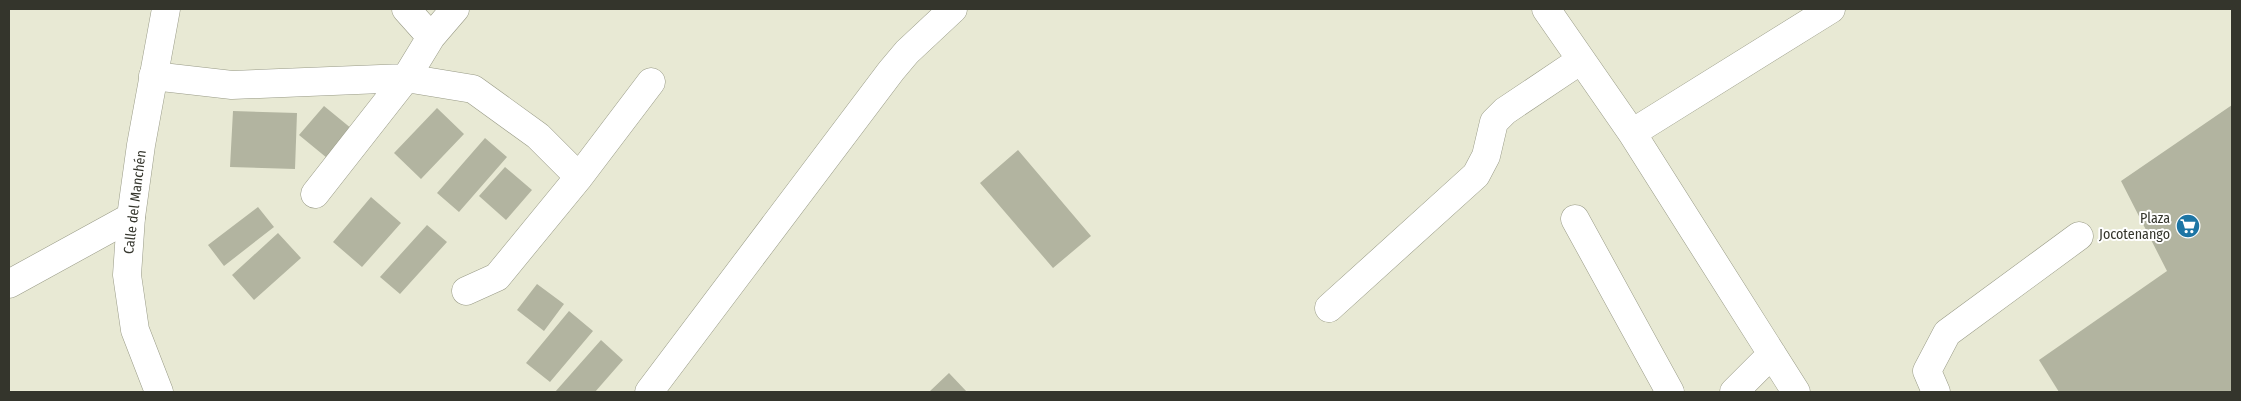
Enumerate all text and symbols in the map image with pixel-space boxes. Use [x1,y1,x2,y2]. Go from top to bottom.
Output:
street label: Calle del Manchén [120,149,150,255]
place label: Plaza Jocotenango [2099,210,2170,243]
supermarket icon: Plaza Jocotenango [2175,213,2201,239]

